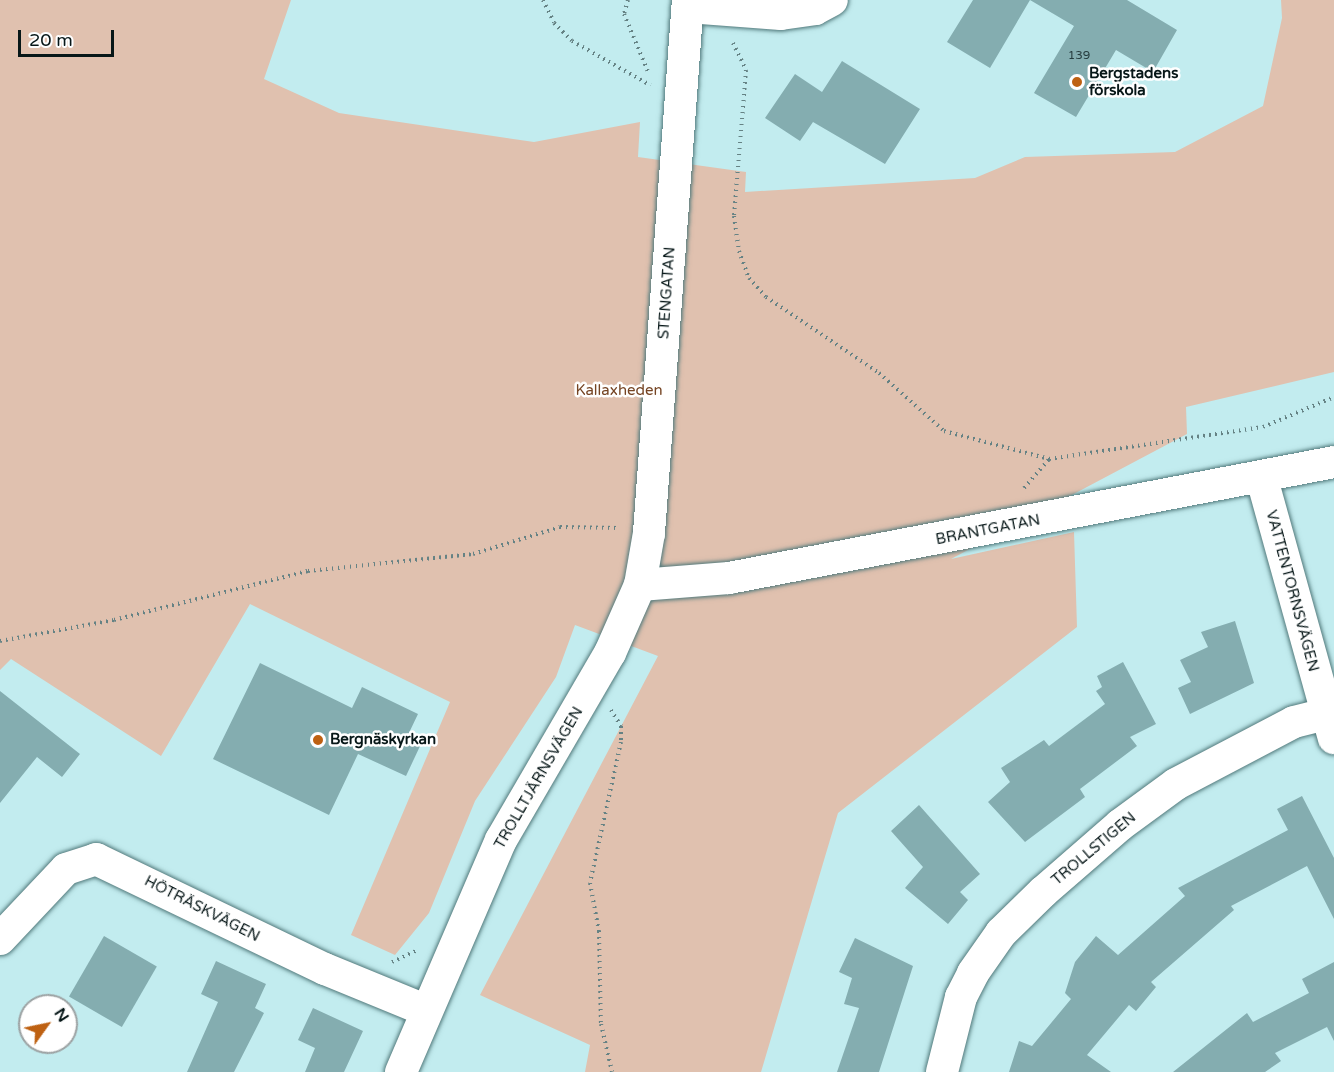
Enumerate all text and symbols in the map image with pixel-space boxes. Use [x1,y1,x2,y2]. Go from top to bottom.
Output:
scale bar [21,18,117,56]
text: 20 m [29,29,73,51]
house number: 139 [1068,49,1090,63]
place label: Bergstadens förskola [1089,64,1178,99]
marker: Bergstadens förskola [1070,75,1084,89]
street label: STENGATAN [655,246,679,340]
park label: Kallaxheden [575,382,663,400]
street label: VATTENTORNSVÄGEN [1262,508,1322,674]
street label: BRANTGATAN [934,511,1042,549]
street label: TROLLTJÄRNSVÄGEN [491,704,587,852]
place label: Bergnäskyrkan [330,731,436,749]
marker: Bergnäskyrkan [311,733,325,747]
street label: TROLLSTIGEN [1048,809,1140,889]
street label: HÖTRÄSKVÄGEN [141,872,263,946]
north arrow [18,994,78,1054]
text: N [50,1004,73,1026]

